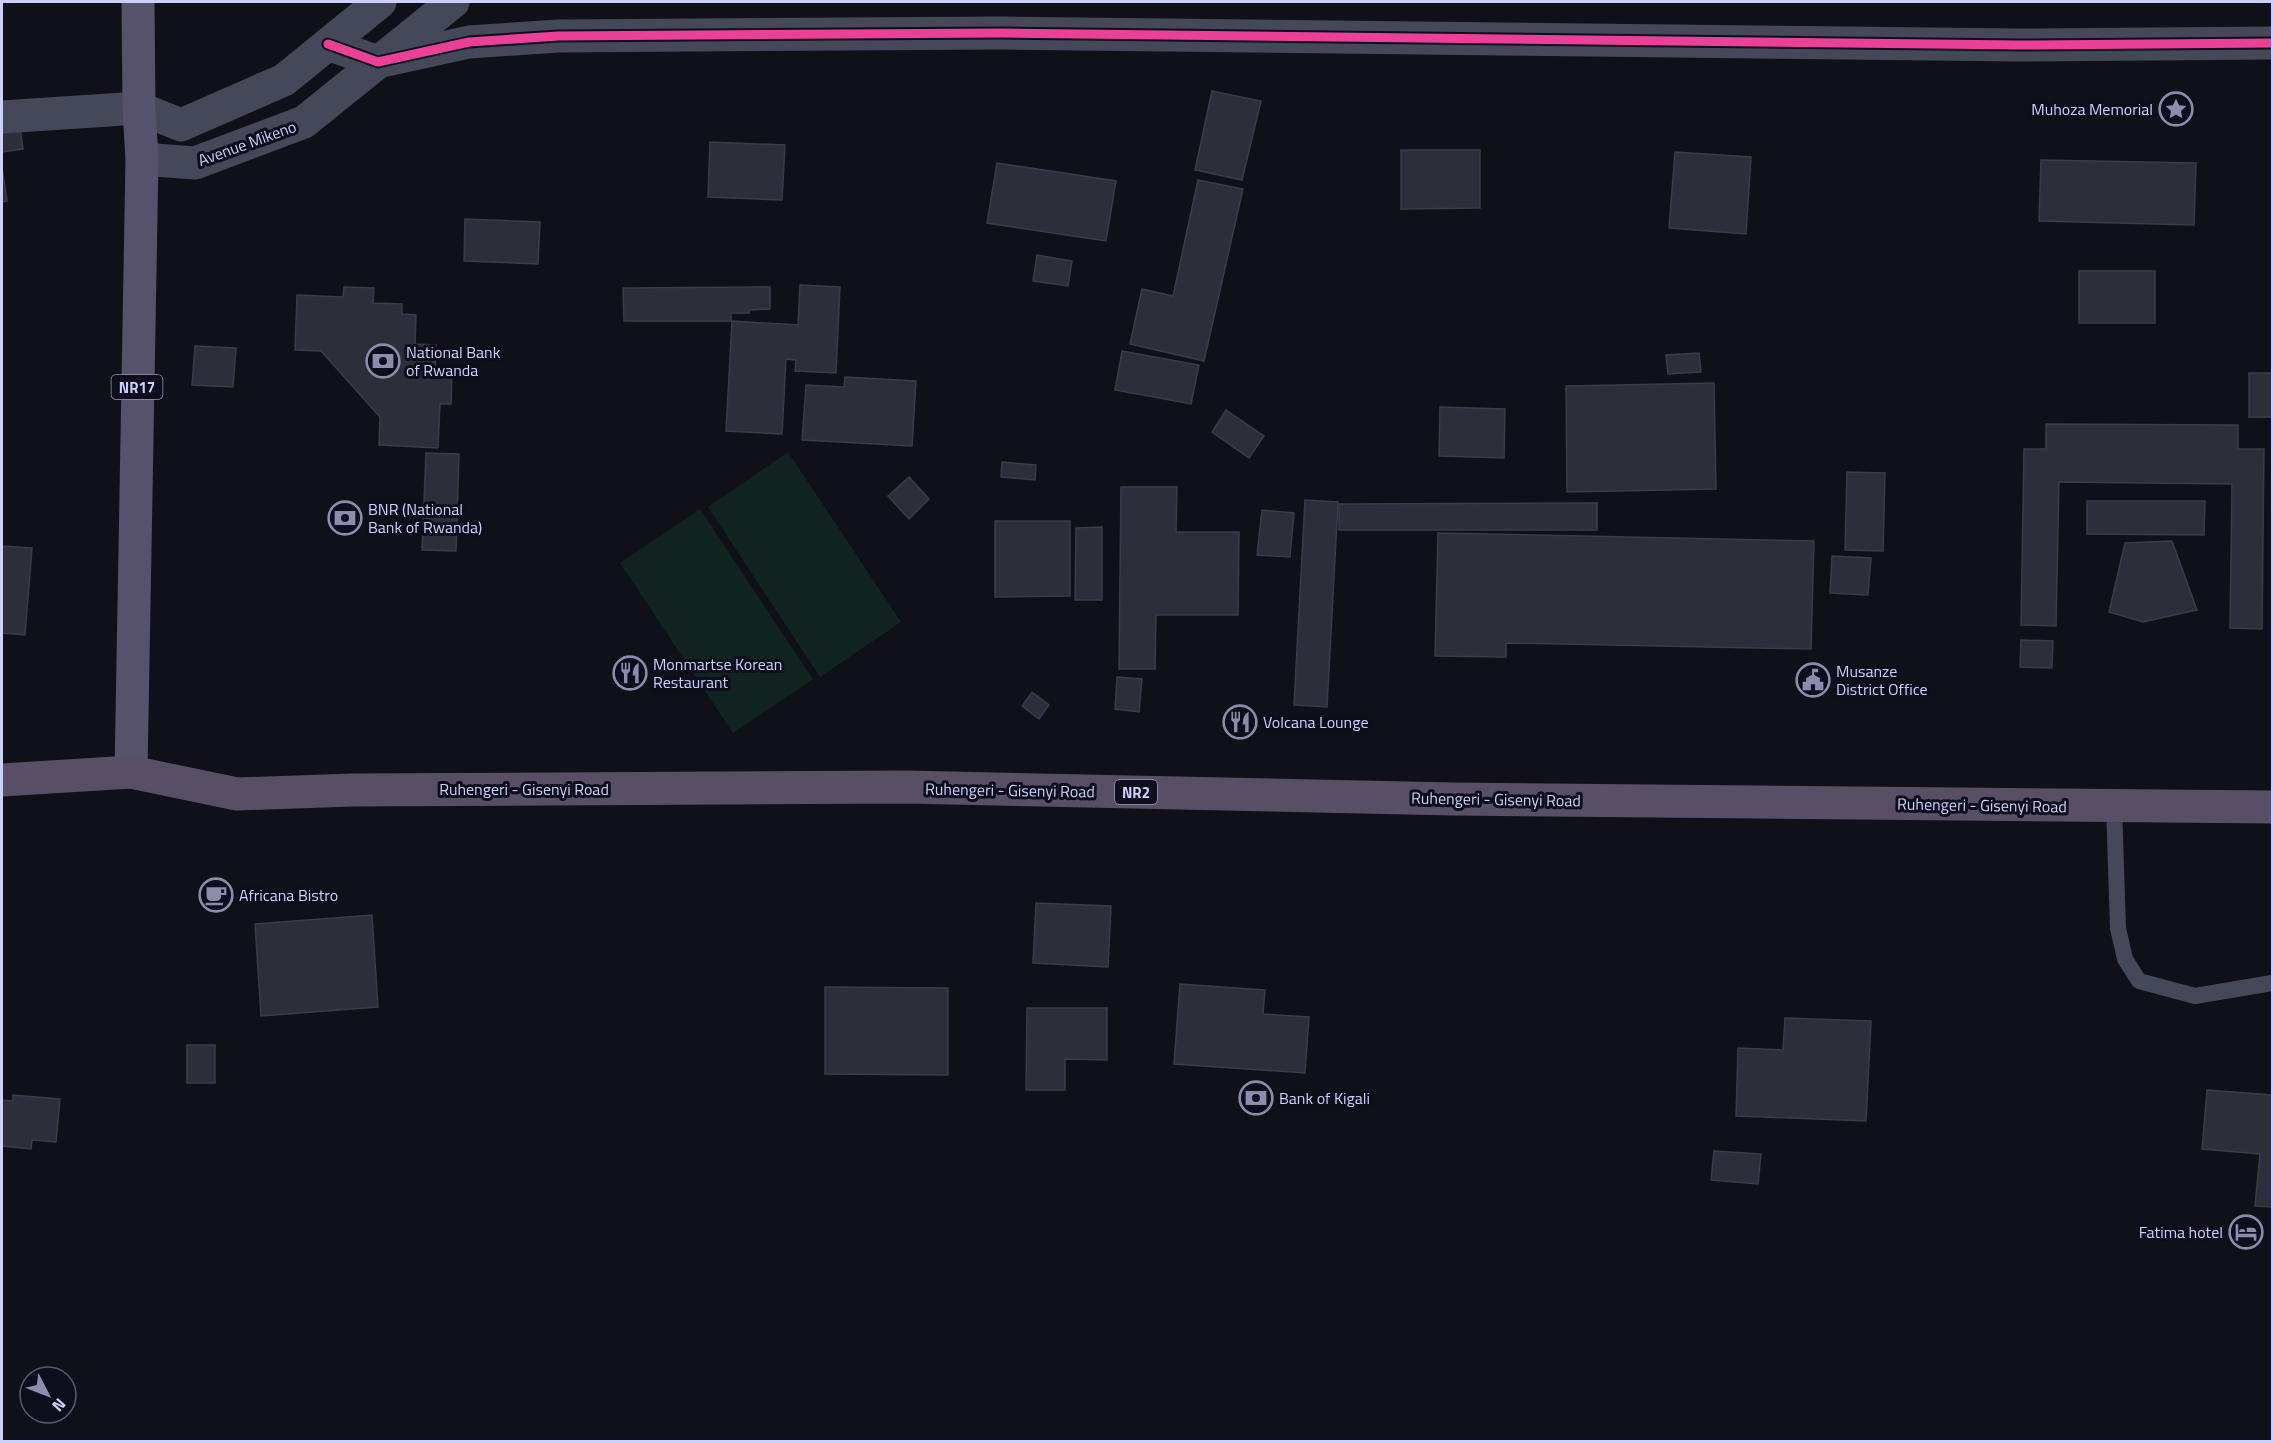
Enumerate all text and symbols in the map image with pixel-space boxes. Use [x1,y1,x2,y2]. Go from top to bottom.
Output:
place icon: Muhoza Memorial [2158,91,2194,127]
place label: Muhoza Memorial [2031,97,2153,121]
street label: Avenue Mikeno [194,114,300,172]
place label: National Bank of Rwanda [406,340,501,382]
bank icon: National Bank of Rwanda [365,343,401,379]
road number: NR17 [112,375,162,399]
place label: BNR (National Bank of Rwanda) [368,497,482,539]
bank icon: BNR (National Bank of Rwanda) [327,500,363,536]
place label: Monmartse Korean Restaurant [653,652,782,694]
restaurant icon: Monmartse Korean Restaurant [612,655,648,691]
place label: Musanze District Office [1836,659,1928,701]
public building icon: Musanze District Office [1795,662,1831,698]
restaurant icon: Volcana Lounge [1222,704,1258,740]
place label: Volcana Lounge [1263,710,1369,734]
street label: Ruhengeri - Gisenyi Road [439,777,609,801]
street label: Ruhengeri - Gisenyi Road [925,777,1095,803]
road number: NR2 [1115,780,1157,804]
street label: Ruhengeri - Gisenyi Road [1411,786,1581,812]
street label: Ruhengeri - Gisenyi Road [1897,792,2067,818]
cafe icon: Africana Bistro [198,877,234,913]
place label: Africana Bistro [239,883,338,907]
bank icon: Bank of Kigali [1238,1080,1274,1116]
place label: Bank of Kigali [1279,1086,1370,1110]
hotel icon: Fatima hotel [2228,1214,2264,1250]
place label: Fatima hotel [2139,1220,2223,1244]
north arrow [18,1365,78,1425]
text: N [47,1393,72,1417]

